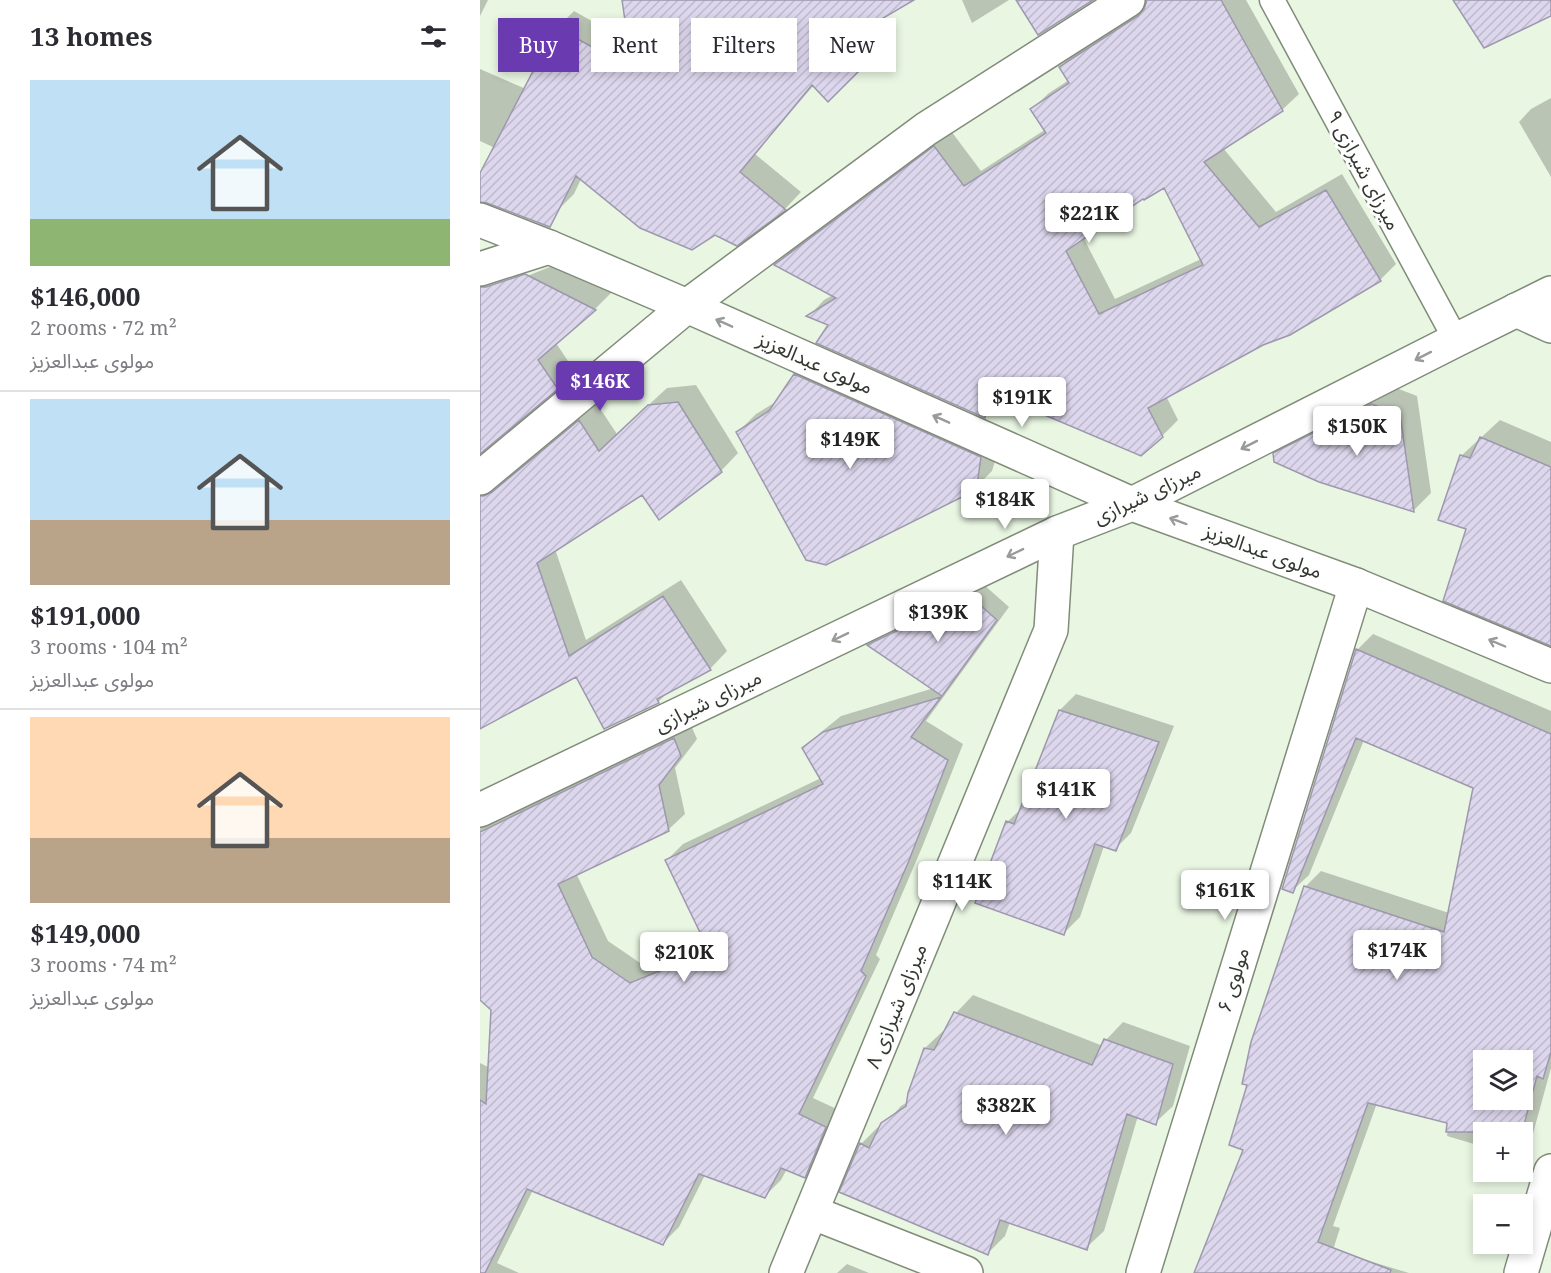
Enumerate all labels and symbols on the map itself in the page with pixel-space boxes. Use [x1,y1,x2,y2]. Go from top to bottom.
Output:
street label: میرزای شیرازی ۹ [1321,105,1407,235]
pin: $221K [1047,193,1131,244]
one-way arrow [716,317,734,328]
street label: مولوی عبدالعزیز [752,325,877,400]
one-way arrow [1415,351,1433,363]
pin: $146K [558,361,642,412]
pin: $191K [980,377,1064,428]
pin: $150K [1315,406,1399,457]
one-way arrow [932,413,950,425]
pin: $149K [808,419,892,470]
one-way arrow [1241,439,1259,451]
street label: میرزای شیرازی [1089,457,1205,530]
pin: $184K [963,479,1047,530]
one-way arrow [1169,514,1188,525]
street label: مولوی عبدالعزیز [1199,516,1326,584]
one-way arrow [1007,547,1025,559]
pin: $139K [896,592,980,643]
one-way arrow [831,632,849,644]
one-way arrow [1488,637,1507,648]
street label: میرزای شیرازی [650,663,766,738]
pin: $141K [1024,769,1108,820]
pin: $114K [920,861,1004,912]
pin: $161K [1183,870,1267,921]
pin: $174K [1355,930,1439,981]
pin: $210K [642,932,726,983]
street label: میرزای شیرازی ۸ [858,939,933,1072]
street label: مولوی ۶ [1210,944,1255,1016]
pin: $382K [964,1085,1048,1136]

